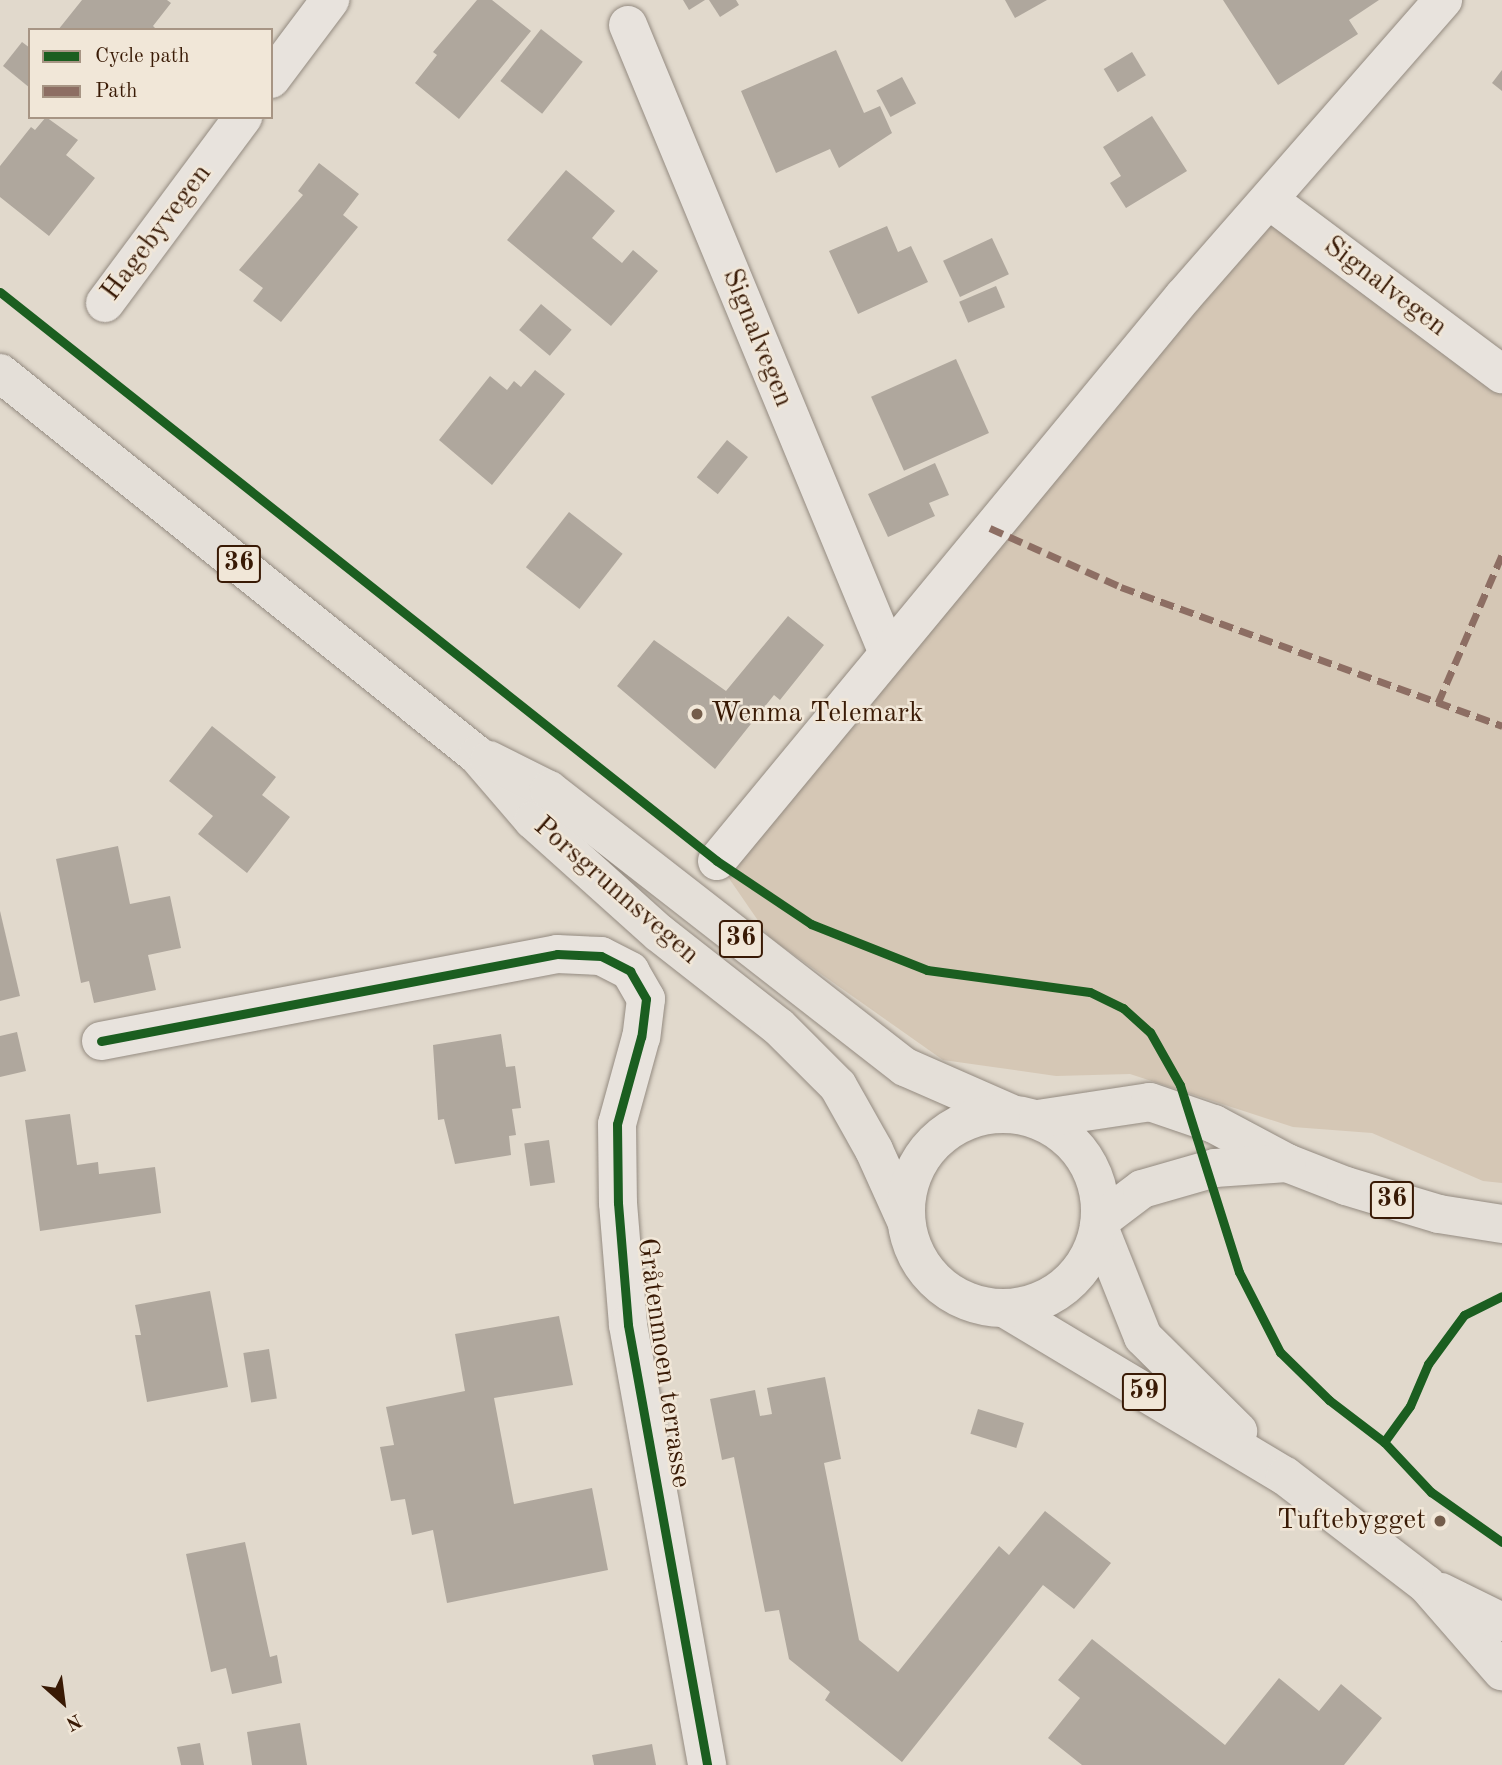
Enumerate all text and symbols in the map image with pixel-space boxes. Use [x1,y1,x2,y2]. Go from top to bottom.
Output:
legend [28,28,273,119]
text: Cycle path [95,46,190,67]
text: Path [95,81,138,102]
street label: Hagebyvegen [95,158,219,308]
street label: Signalvegen [1317,230,1453,344]
street label: Signalvegen [714,264,800,412]
road number: 36 [216,542,262,586]
place label: Wenma Telemark [711,697,924,731]
marker: Wenma Telemark [689,706,705,722]
street label: Porsgrunnsvegen [526,810,706,972]
road number: 36 [718,916,764,962]
road number: 36 [1369,1177,1415,1222]
street label: Gråtenmoen terrasse [629,1236,697,1490]
road number: 59 [1121,1370,1167,1414]
place label: Tuftebygget [1277,1504,1426,1538]
marker: Tuftebygget [1432,1513,1448,1529]
north arrow [28,1667,98,1737]
text: N [62,1709,84,1733]

